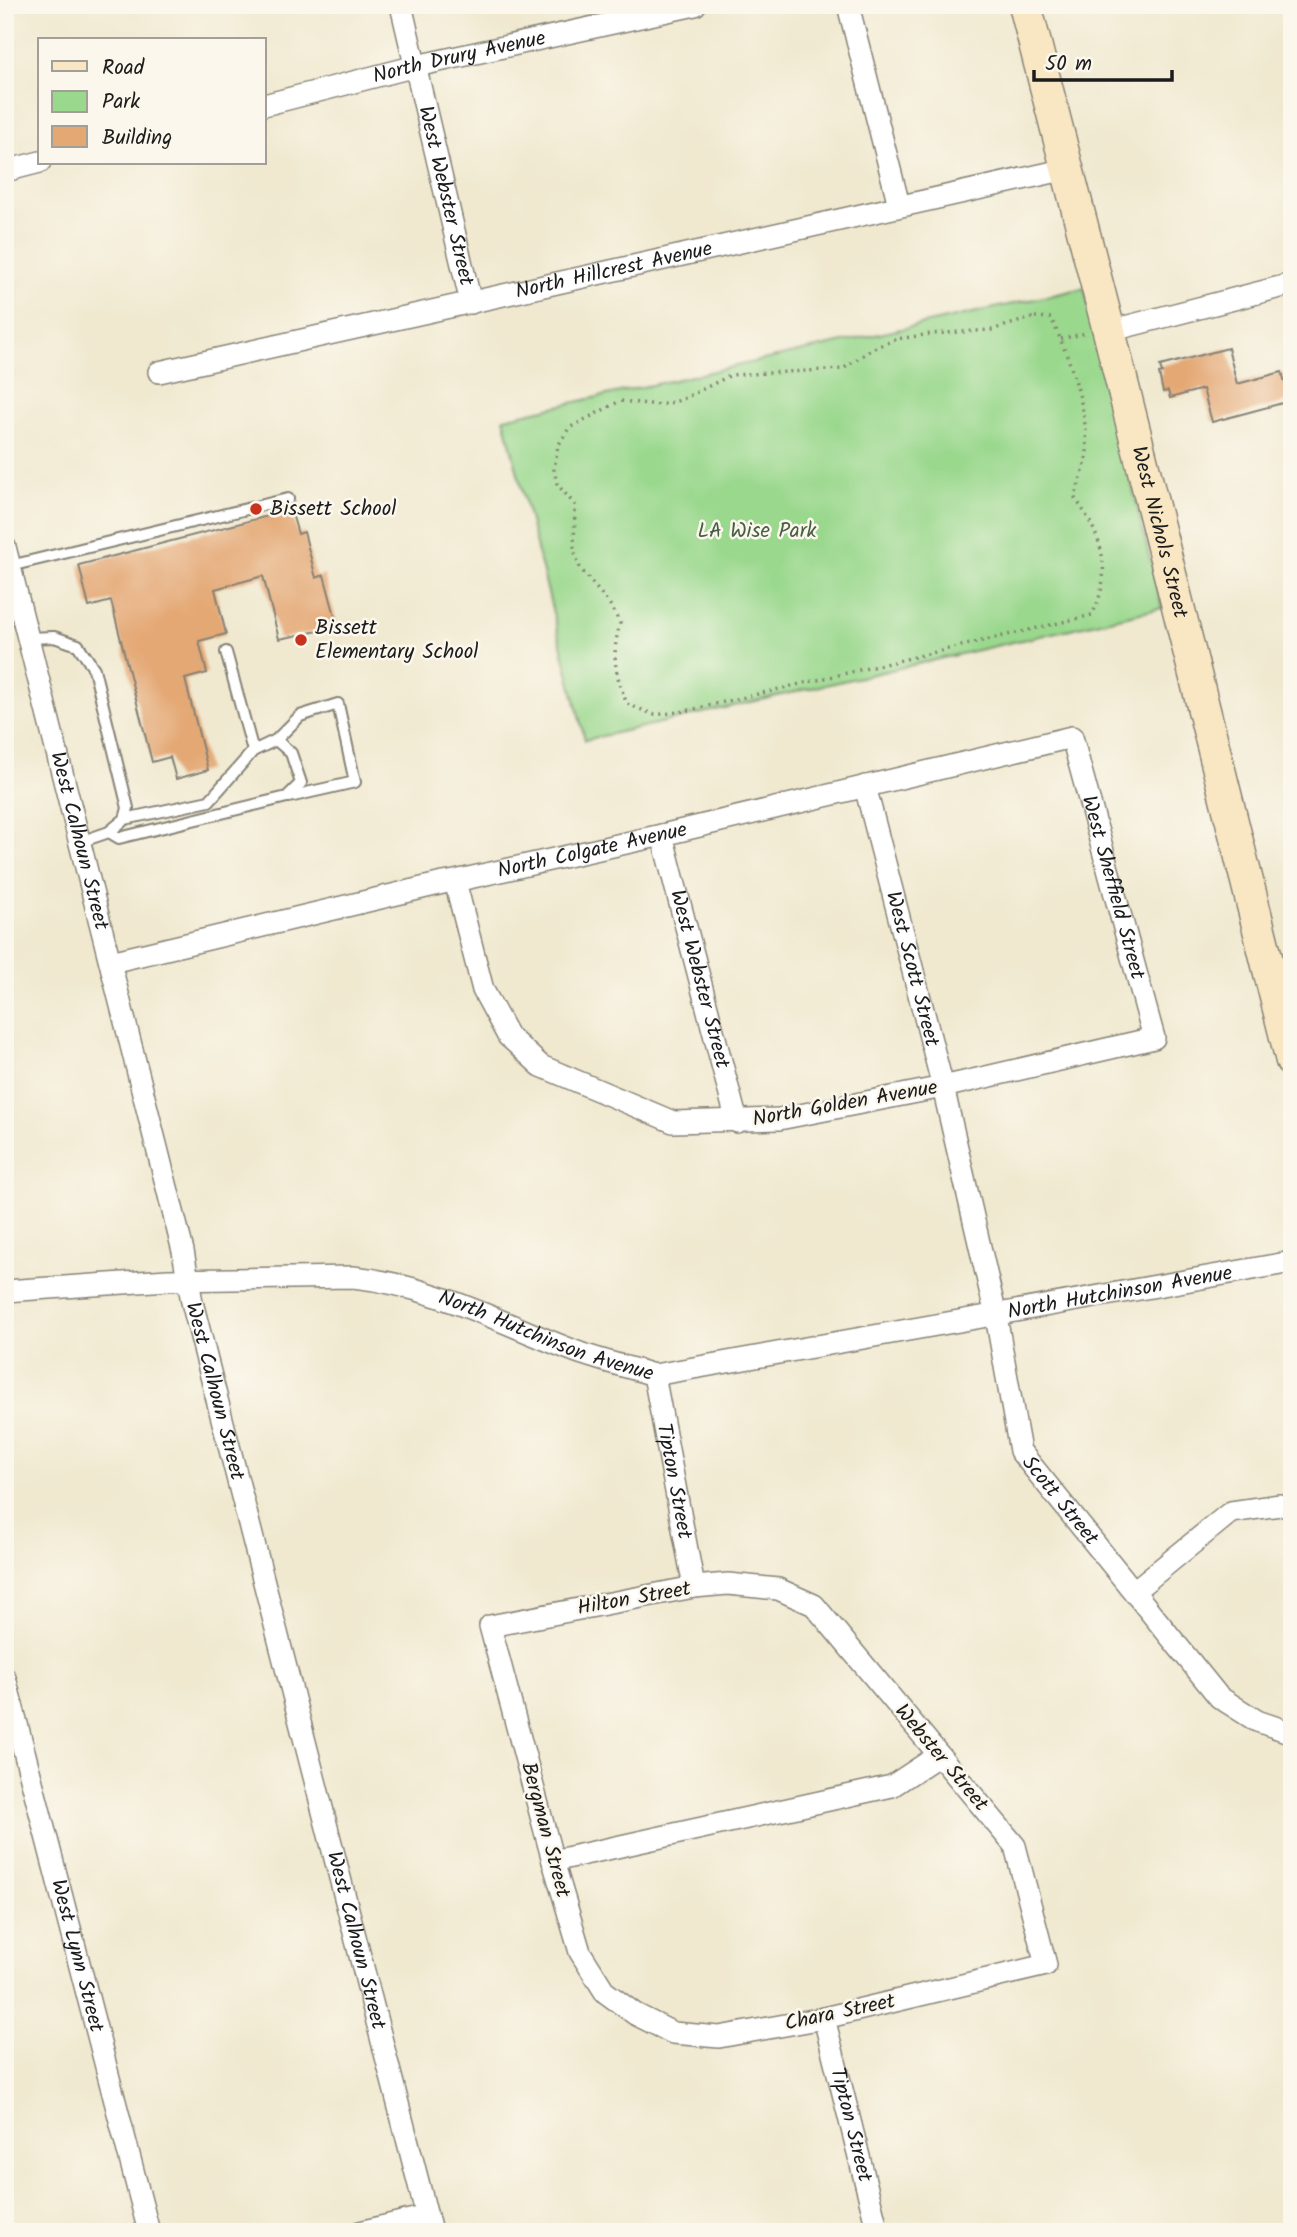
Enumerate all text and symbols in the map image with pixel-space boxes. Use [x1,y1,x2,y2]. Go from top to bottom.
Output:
street label: North Drury Avenue [369,22,549,93]
legend [38,38,266,164]
scale bar [1034,38,1173,82]
text: 50 m [1045,48,1092,81]
text: Road [102,52,145,85]
text: Park [102,86,140,119]
street label: West Webster Street [409,103,483,290]
text: Building [102,122,172,155]
street label: North Hillcrest Avenue [512,232,716,308]
street label: West Nichols Street [1122,442,1197,623]
place label: Bissett School [270,493,396,526]
marker: Bissett School [248,501,264,517]
park label: LA Wise Park [698,515,817,548]
place label: Bissett Elementary School [315,612,478,669]
marker: Bissett Elementary School [293,632,309,648]
street label: West Calhoun Street [41,748,118,934]
street label: West Sheffield Street [1072,792,1154,984]
street label: North Colgate Avenue [494,813,691,888]
street label: West Webster Street [661,886,739,1073]
street label: West Scott Street [876,888,949,1051]
street label: North Golden Avenue [750,1071,941,1137]
street label: North Hutchinson Avenue [1005,1256,1235,1329]
street label: North Hutchinson Avenue [434,1281,658,1391]
street label: West Calhoun Street [176,1299,254,1485]
street label: Tipton Street [647,1421,701,1542]
street label: Scott Street [1013,1448,1108,1554]
street label: Hilton Street [575,1573,694,1625]
street label: Webster Street [886,1697,997,1820]
street label: Bergman Street [511,1759,579,1902]
street label: West Calhoun Street [317,1848,395,2034]
street label: West Lynn Street [42,1876,113,2037]
street label: Chara Street [782,1985,899,2041]
street label: Tipton Street [821,2064,881,2186]

